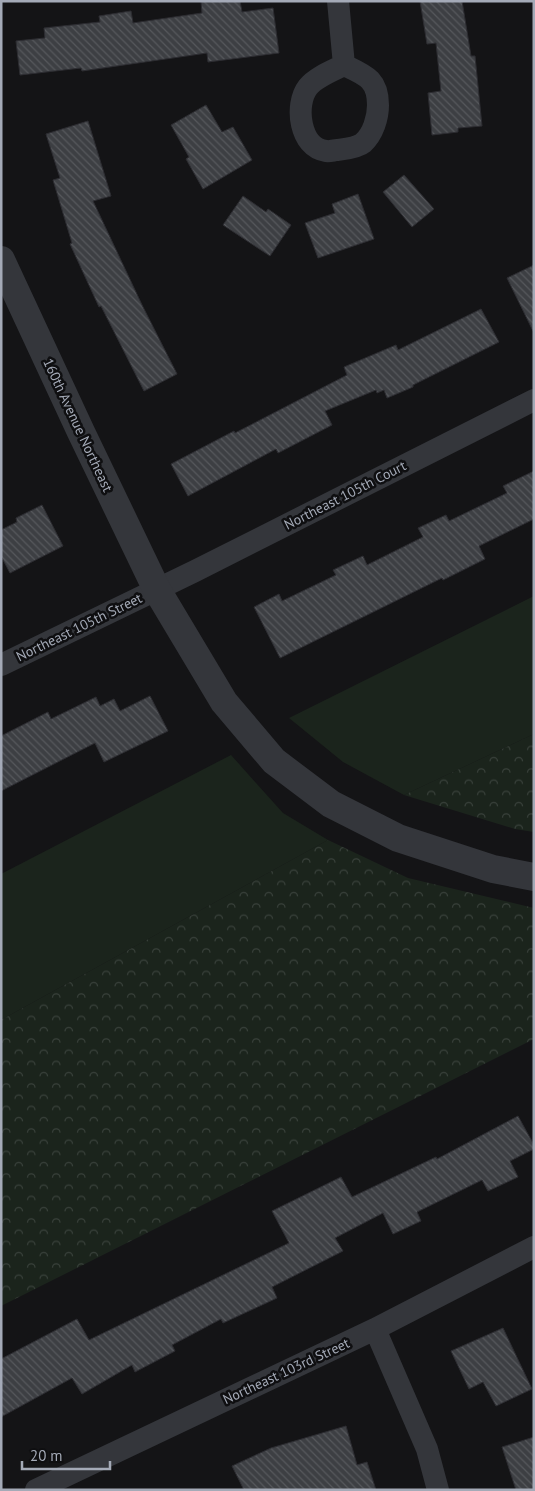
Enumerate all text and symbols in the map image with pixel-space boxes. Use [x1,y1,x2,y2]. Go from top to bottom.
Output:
street label: 160th Avenue Northeast [39,355,117,495]
street label: Northeast 105th Court [281,456,409,534]
street label: Northeast 105th Street [13,589,145,665]
street label: Northeast 103rd Street [220,1334,352,1408]
scale bar [22,1438,110,1470]
text: 20 m [30,1446,63,1465]

